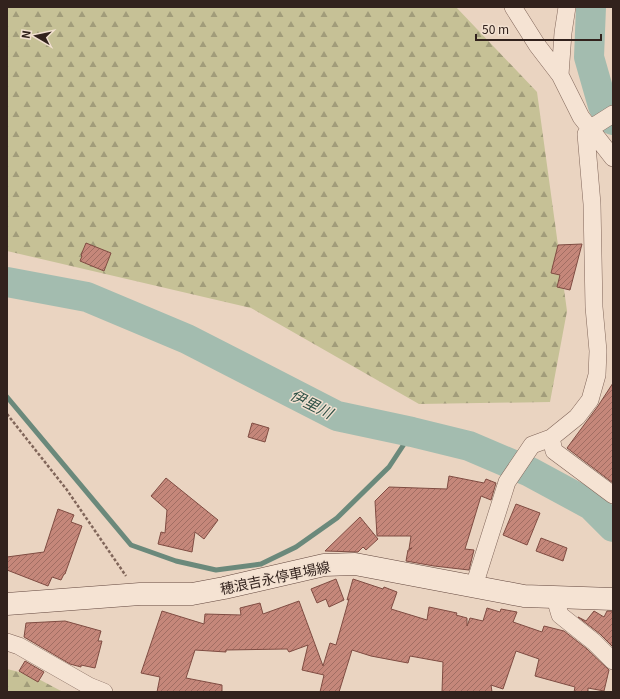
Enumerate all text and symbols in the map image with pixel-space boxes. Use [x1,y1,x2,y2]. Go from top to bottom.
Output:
north arrow [16,16,56,56]
scale bar [476,16,601,42]
text: 50 m [482,20,509,37]
text: N [17,29,34,40]
water label: 伊里川 [287,383,339,423]
street label: 穂浪吉永停車場線 [218,556,332,598]

